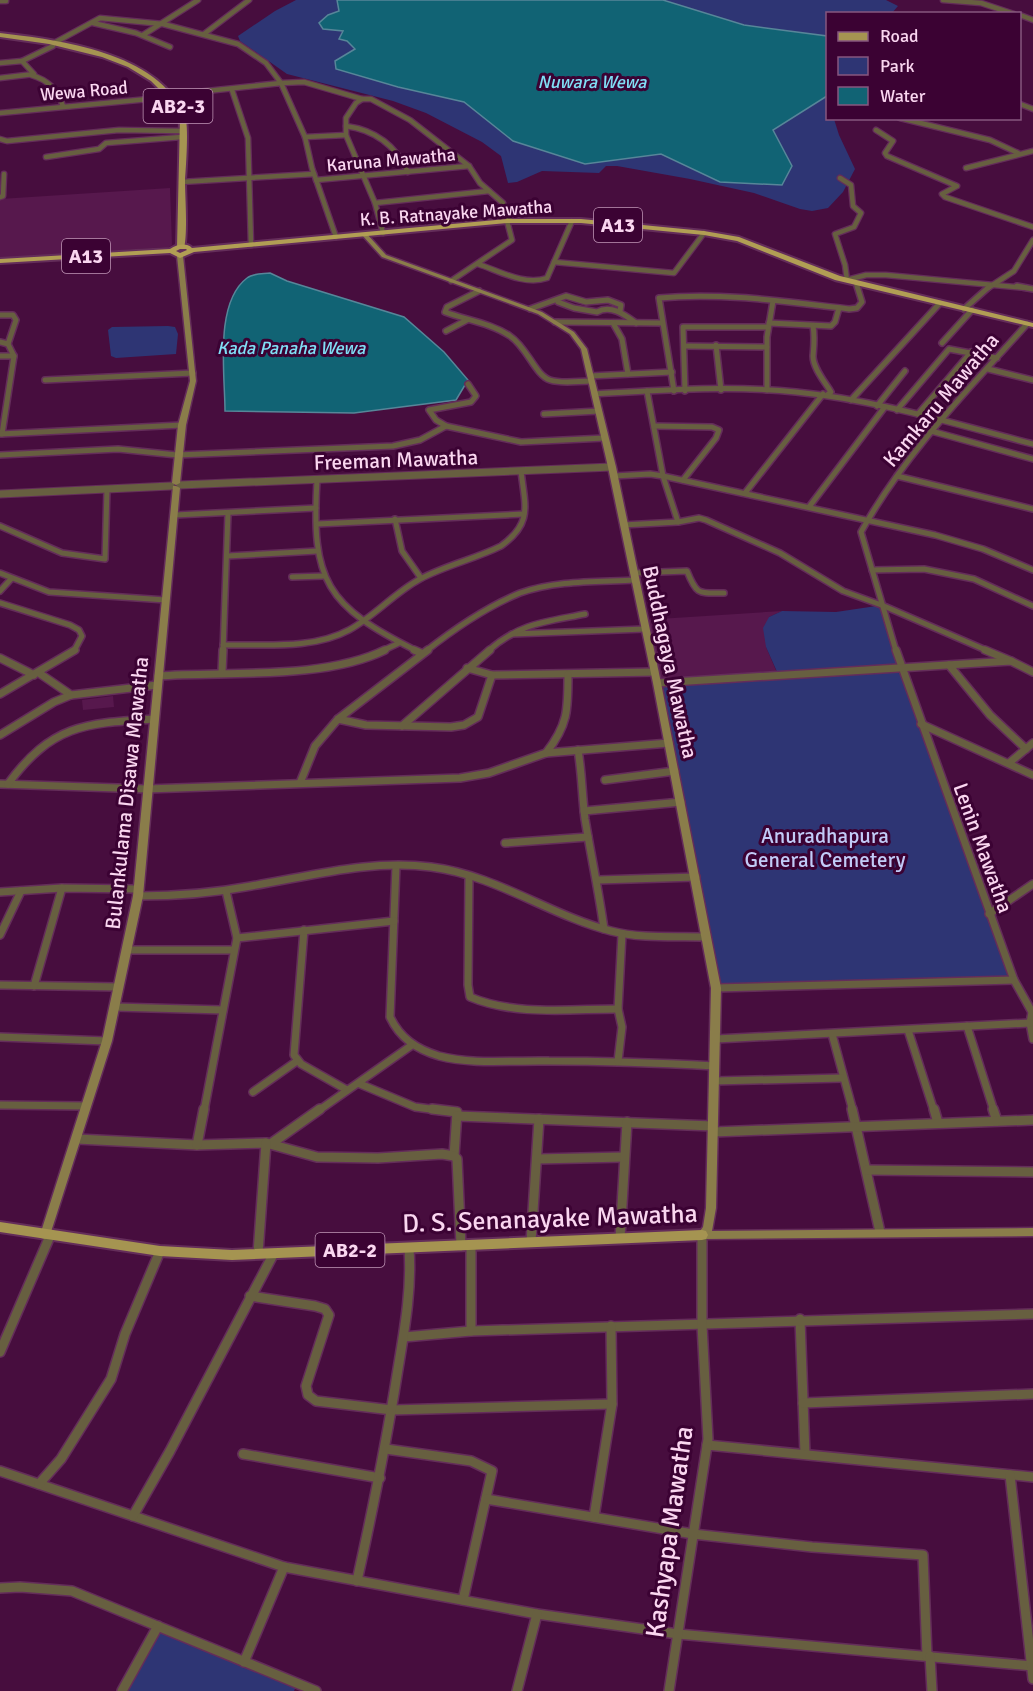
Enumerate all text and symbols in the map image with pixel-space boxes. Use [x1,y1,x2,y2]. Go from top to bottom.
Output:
legend [826,12,1021,120]
text: Road [880,25,919,47]
text: Park [880,55,915,77]
water label: Nuwara Wewa [538,71,647,93]
street label: Wewa Road [39,76,129,106]
text: Water [880,85,926,107]
road number: AB2-3 [144,89,213,123]
street label: Karuna Mawatha [325,143,457,177]
street label: K. B. Ratnayake Mawatha [359,195,553,231]
road number: A13 [594,208,642,242]
road number: A13 [62,239,110,273]
street label: Kamkaru Mawatha [877,328,1005,472]
water label: Kada Panaha Wewa [217,337,366,359]
street label: Freeman Mawatha [313,444,479,476]
street label: Buddhagaya Mawatha [637,563,703,761]
street label: Bulankulama Disawa Mawatha [100,655,154,931]
street label: Lenin Mawatha [947,779,1019,917]
park label: Anuradhapura General Cemetery [744,823,906,873]
street label: D. S. Senanayake Mawatha [402,1198,698,1240]
road number: AB2-2 [316,1233,385,1267]
street label: Kashyapa Mawatha [639,1424,701,1640]

